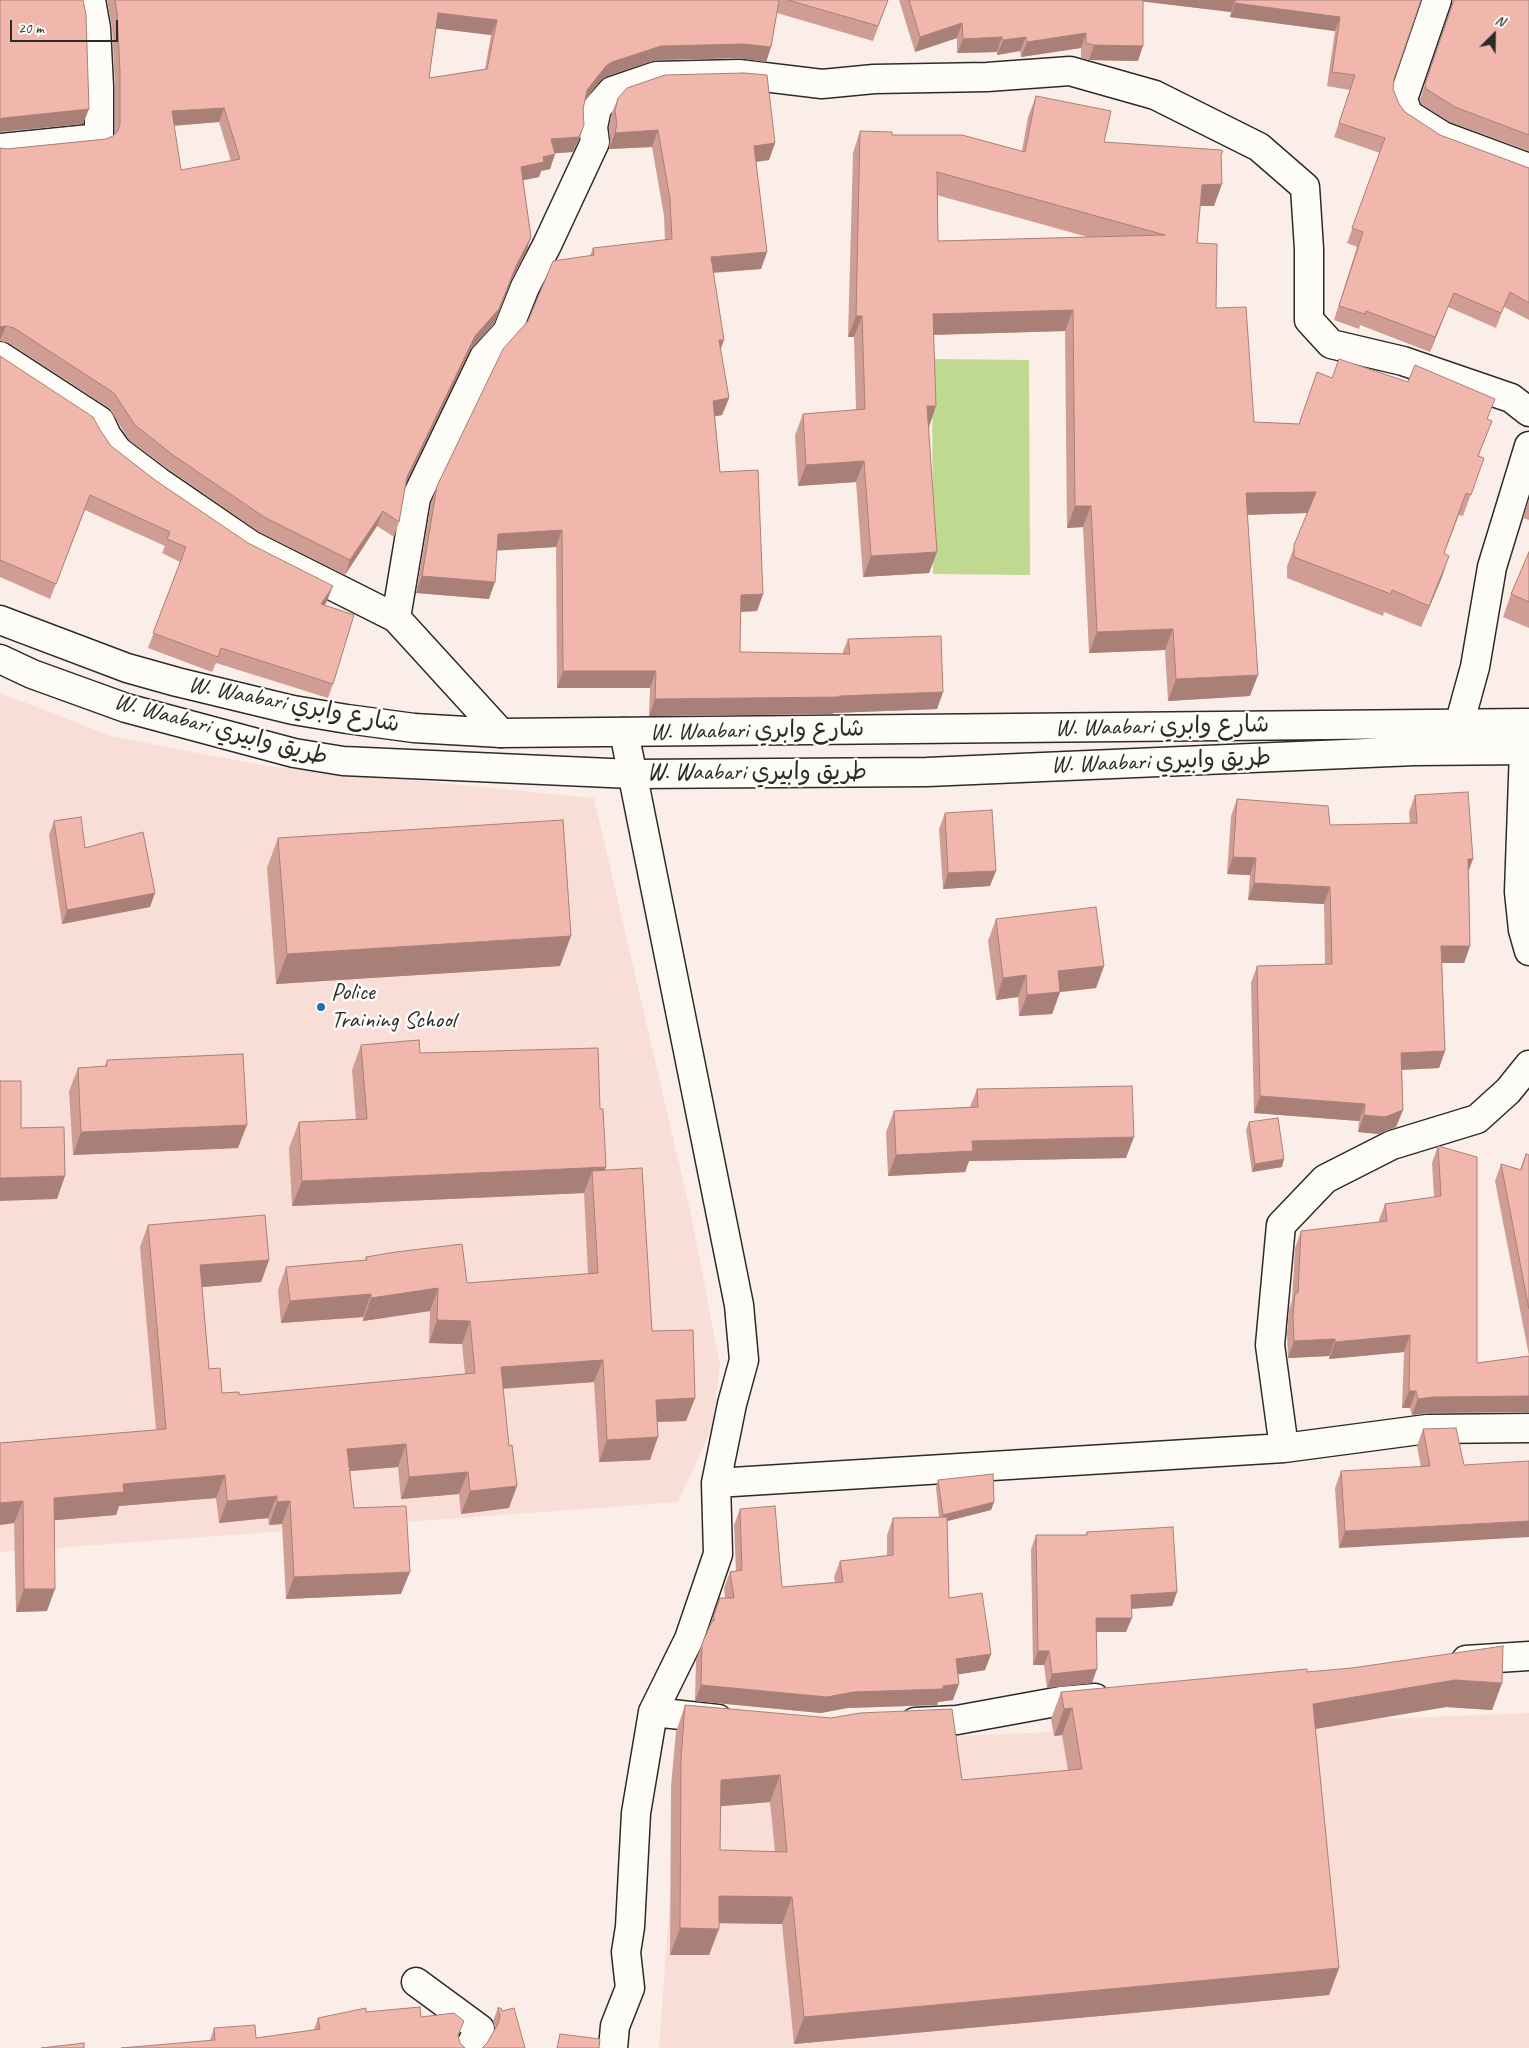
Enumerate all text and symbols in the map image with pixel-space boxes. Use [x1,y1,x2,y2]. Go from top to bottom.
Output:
scale bar [12,10,120,42]
north arrow [1469,10,1519,60]
text: N [1493,11,1507,30]
text: 20 m [18,19,44,38]
street label: W. Waabari شارع وابري [186,670,402,740]
street label: W. Waabari طريق وابيري [111,688,331,772]
street label: W. Waabari شارع وابري [1055,711,1269,743]
street label: W. Waabari شارع وابري [650,715,864,747]
street label: W. Waabari طريق وابيري [1051,744,1271,780]
street label: W. Waabari طريق وابيري [647,759,867,787]
place label: Police Training School [331,979,456,1035]
marker: Police Training School [315,1001,327,1013]

